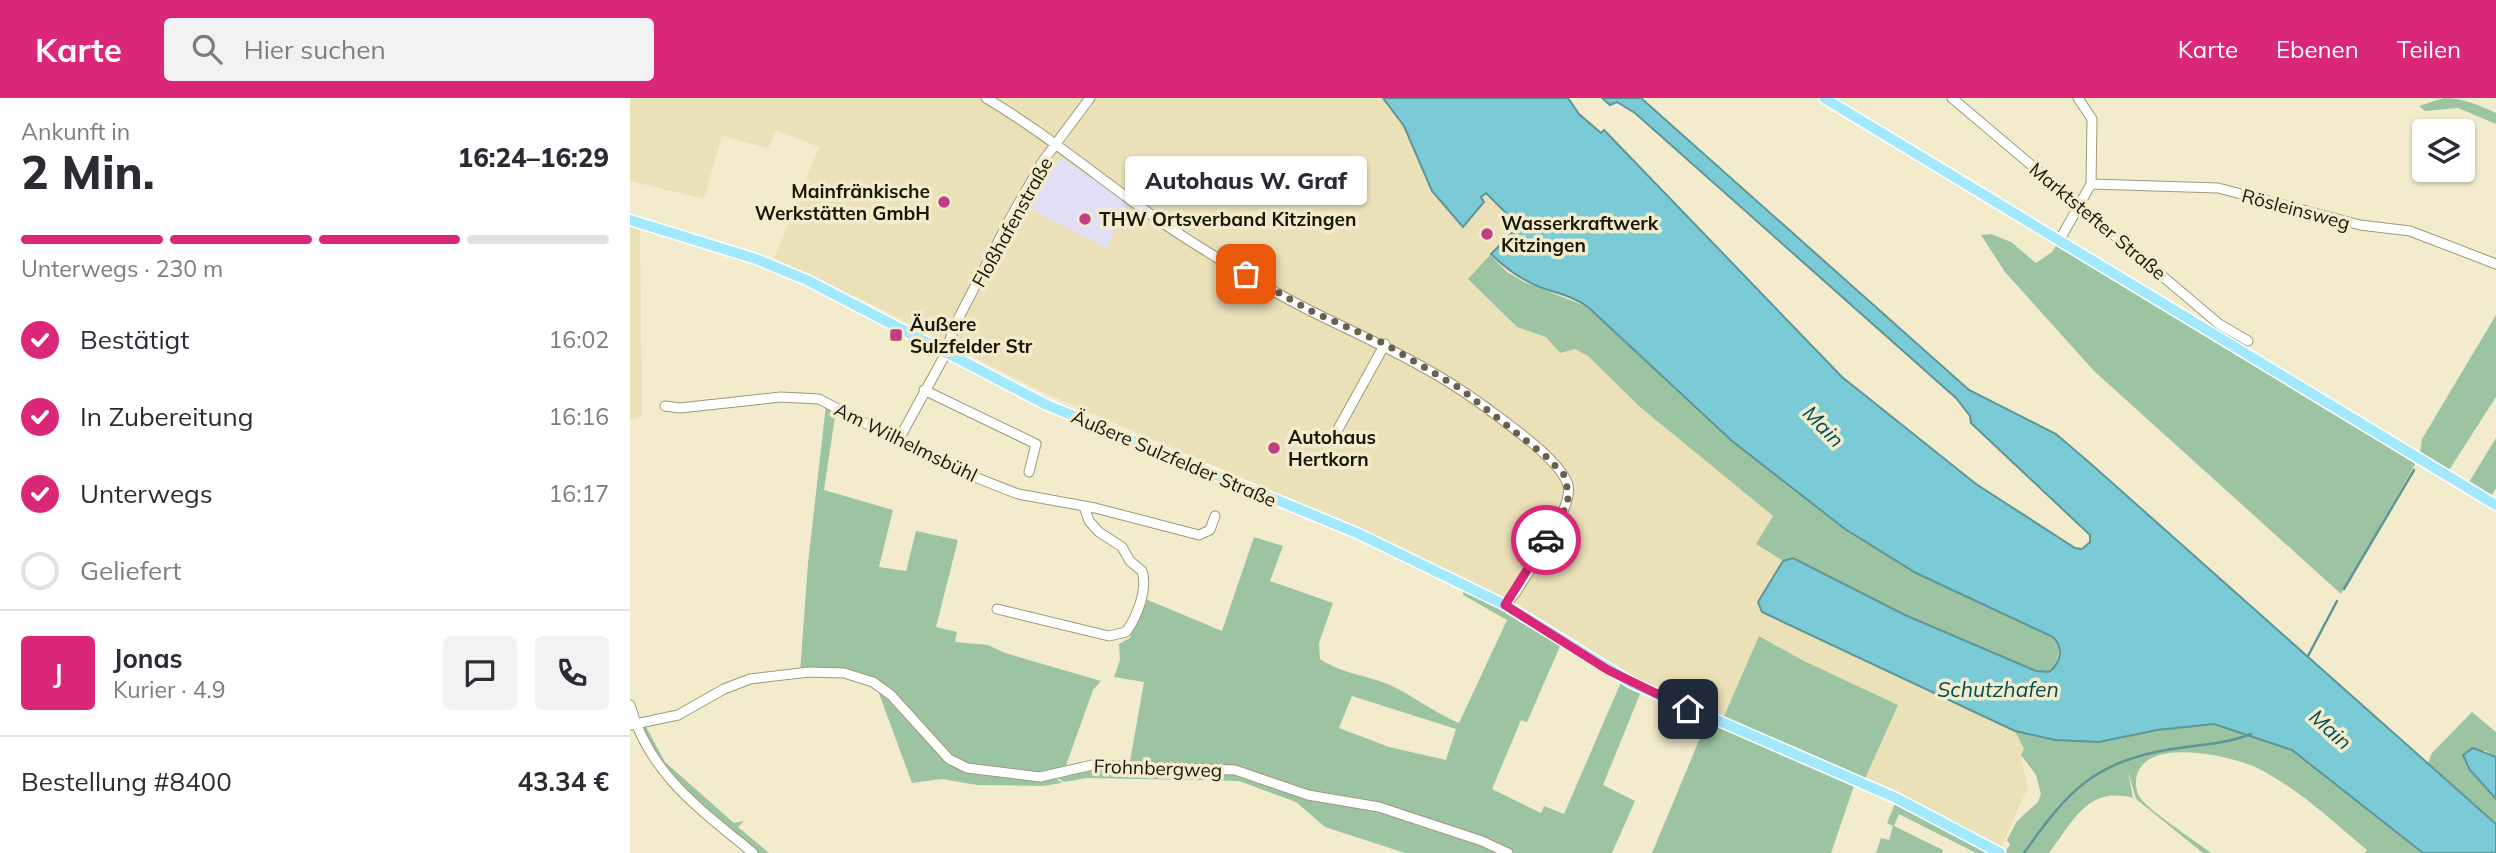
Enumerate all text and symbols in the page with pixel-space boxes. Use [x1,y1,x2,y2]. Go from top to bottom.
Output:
search box [164,18,654,81]
text: Karte [35,29,122,70]
icon: search [188,30,226,68]
text: Hier suchen [244,33,386,66]
text: Karte [2178,34,2238,64]
text: Ebenen [2276,34,2359,64]
text: Teilen [2397,34,2461,64]
text: Ankunft in [21,117,130,146]
map controls [2412,119,2475,182]
button: layers [2412,119,2475,182]
text: 16:24–16:29 [458,141,609,174]
text: 2 Min. [21,143,155,201]
street label: Floßhafenstraße [966,153,1058,291]
callout: Autohaus W. Graf [1125,155,1367,204]
street label: Marktstefter Straße [2025,157,2171,285]
text: Autohaus W. Graf [1145,166,1347,195]
place label: Mainfränkische Werkstätten GmbH [755,179,930,225]
street label: Rösleinsweg [2239,183,2353,235]
marker: Mainfränkische Werkstätten GmbH [936,194,952,210]
place label: THW Ortsverband Kitzingen [1099,207,1356,231]
marker: THW Ortsverband Kitzingen [1077,211,1093,227]
place label: Wasserkraftwerk Kitzingen [1501,211,1659,257]
marker: Wasserkraftwerk Kitzingen [1479,226,1495,242]
pin [1216,244,1276,304]
text: Unterwegs · 230 m [21,254,223,283]
icon: bag [1227,255,1265,293]
place label: Äußere Sulzfelder Str [910,312,1033,358]
icon: check [21,321,59,359]
text: Bestätigt [80,323,189,356]
text: 16:02 [549,325,609,354]
marker: Äußere Sulzfelder Str [888,327,904,343]
street label: Am Wilhelmsbühl [831,397,981,487]
icon: check [21,398,59,436]
text: In Zubereitung [80,400,253,433]
water label: Main [1798,400,1850,452]
text: 16:16 [549,402,609,431]
street label: Äußere Sulzfelder Straße [1068,404,1280,512]
place label: Autohaus Hertkorn [1288,425,1376,471]
marker: Autohaus Hertkorn [1266,440,1282,456]
icon: check [21,475,59,513]
text: Unterwegs [80,477,213,510]
text: 16:17 [549,479,609,508]
courier [1511,505,1581,575]
icon: car [1527,521,1565,559]
text: Geliefert [80,554,181,587]
button: chat [443,636,517,710]
button: phone [535,636,609,710]
text: Jonas [113,642,183,675]
text: J [53,657,63,690]
text: Kurier · 4.9 [113,675,225,704]
water label: Schutzhafen [1937,676,2059,702]
pin [1658,679,1718,739]
icon: home [1669,690,1707,728]
water label: Main [2304,703,2358,755]
street label: Frohnbergweg [1093,754,1223,782]
text: Bestellung #8400 [21,765,232,798]
text: 43.34 € [517,765,609,798]

